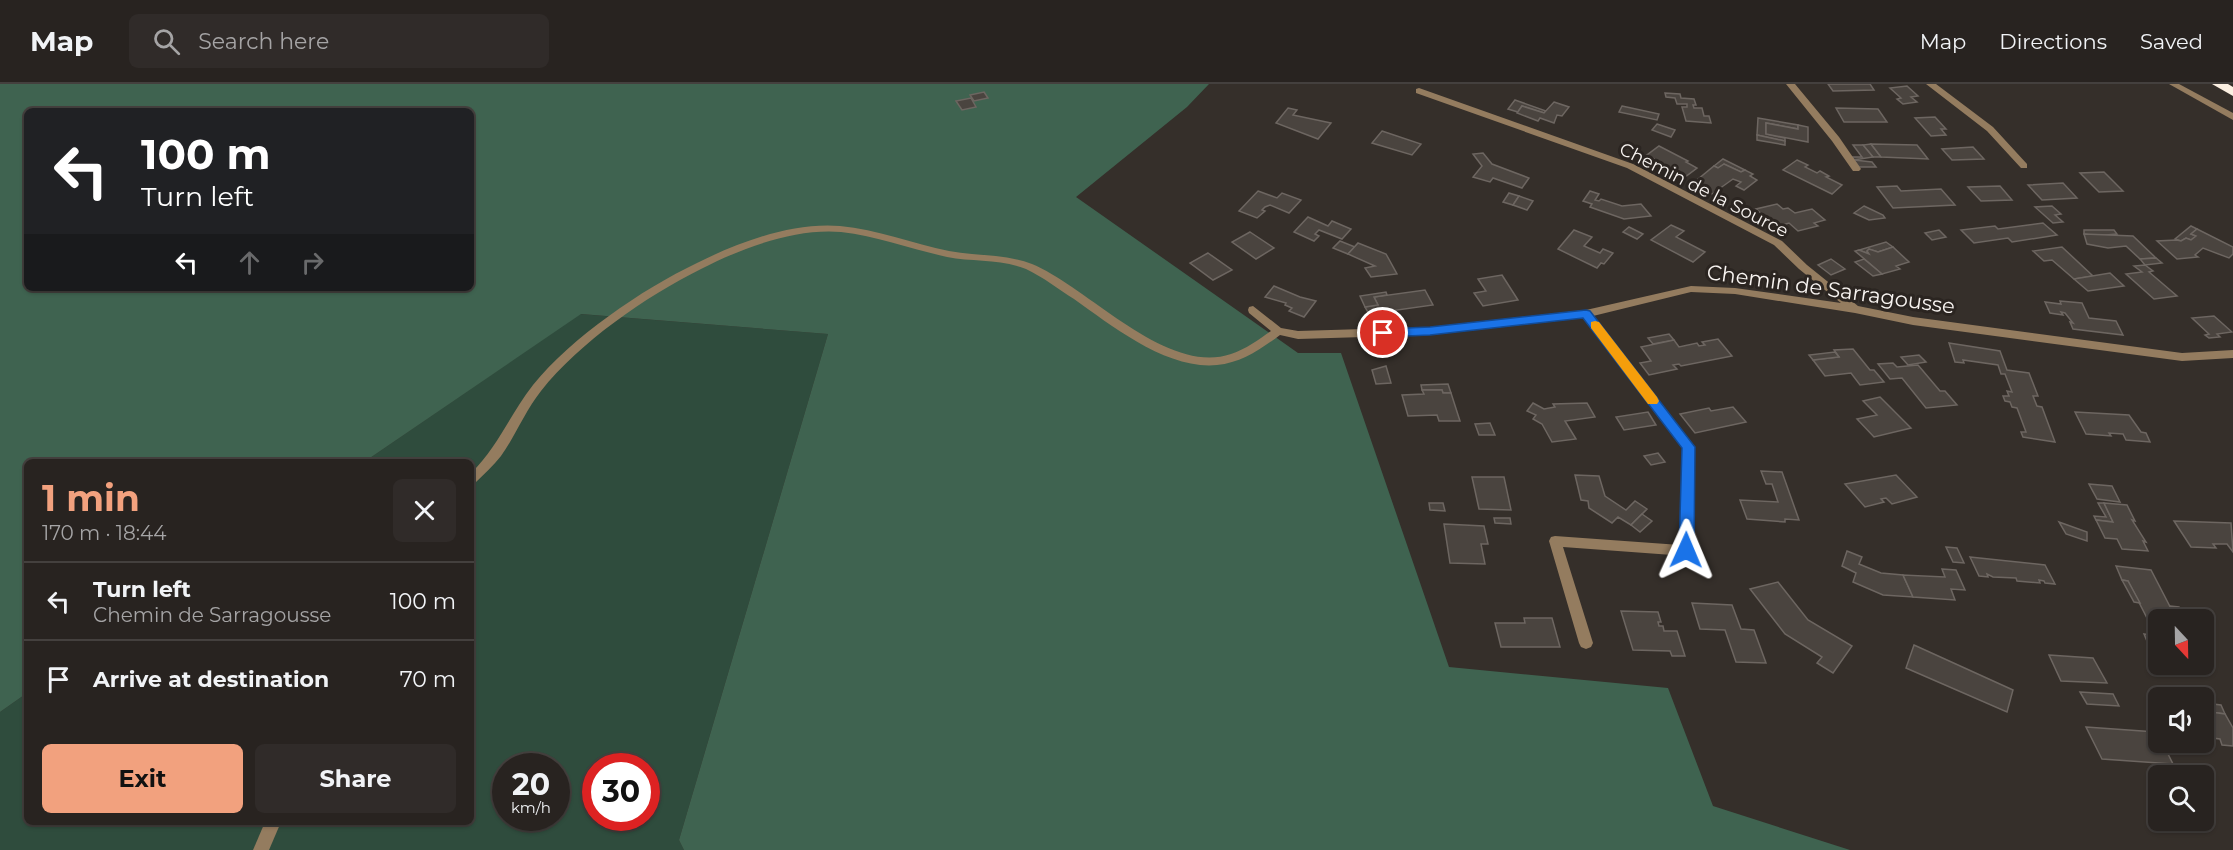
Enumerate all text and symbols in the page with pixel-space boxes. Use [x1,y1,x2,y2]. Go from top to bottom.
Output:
search box [129,14,549,68]
text: Map [30,24,93,58]
icon: search [150,25,183,58]
text: Search here [198,28,329,55]
text: Map [1920,29,1966,54]
text: Directions [1999,29,2107,54]
text: Saved [2140,29,2203,54]
text: 100 m [141,128,270,180]
icon: left [42,132,120,210]
street label: Chemin de la Source [1616,138,1792,242]
text: Turn left [141,180,254,213]
icon: left [170,246,203,279]
icon: ahead [233,246,266,279]
icon: right [296,246,329,279]
street label: Chemin de Sarragousse [1705,259,1957,319]
pin [1357,307,1408,358]
icon: arrive [1366,316,1399,349]
text: 1 min [42,476,140,520]
button: close [393,479,456,542]
position arrow [1654,518,1718,582]
text: 170 m · 18:44 [42,521,166,545]
text: Turn left [93,576,191,603]
icon: left [42,585,75,618]
text: 100 m [390,588,456,615]
text: Chemin de Sarragousse [93,603,331,627]
north arrow [2148,609,2214,675]
map controls [2148,609,2214,831]
icon: arrive [42,663,75,696]
text: Arrive at destination [93,666,329,693]
text: 70 m [400,666,456,693]
button: sound [2148,687,2214,753]
button: Exit [42,744,243,813]
button: Share [255,744,456,813]
speed limit sign: 30 [582,753,660,831]
button: search [2148,765,2214,831]
text: 20 [512,766,550,803]
text: km/h [511,798,551,817]

